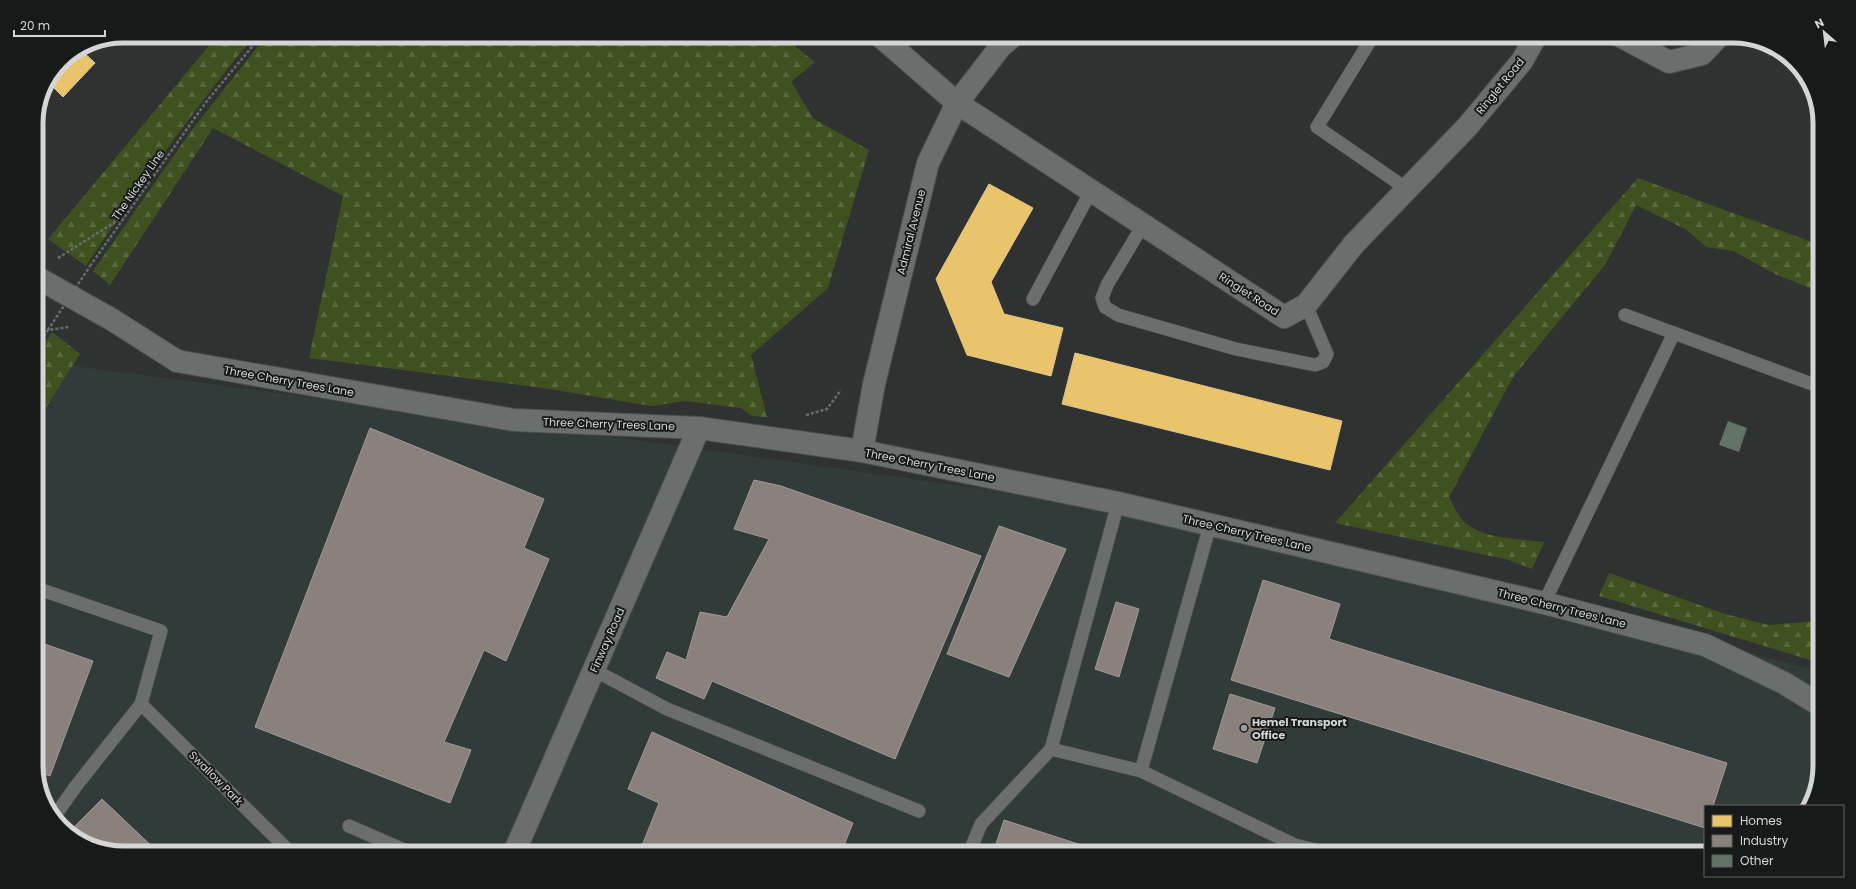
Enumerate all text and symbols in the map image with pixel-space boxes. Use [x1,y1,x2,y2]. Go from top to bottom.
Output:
scale bar [14,12,105,38]
north arrow [1804,12,1844,52]
text: N [1812,14,1827,32]
text: 20 m [20,17,50,34]
street label: Ringlet Road [1472,54,1528,118]
street label: The Nickey Line [108,146,168,224]
street label: Admiral Avenue [893,188,929,276]
street label: Ringlet Road [1216,269,1282,319]
street label: Three Cherry Trees Lane [223,362,355,400]
street label: Three Cherry Trees Lane [543,414,675,434]
street label: Three Cherry Trees Lane [864,445,996,485]
street label: Three Cherry Trees Lane [1181,510,1313,556]
street label: Three Cherry Trees Lane [1496,584,1628,632]
street label: Finway Road [586,605,628,675]
place label: Hemel Transport Office [1252,714,1347,743]
marker: Hemel Transport Office [1239,723,1249,733]
street label: Swallow Park [185,747,247,809]
legend [1704,805,1844,877]
text: Homes [1740,812,1782,829]
text: Industry [1740,832,1789,849]
text: Other [1740,852,1774,869]

